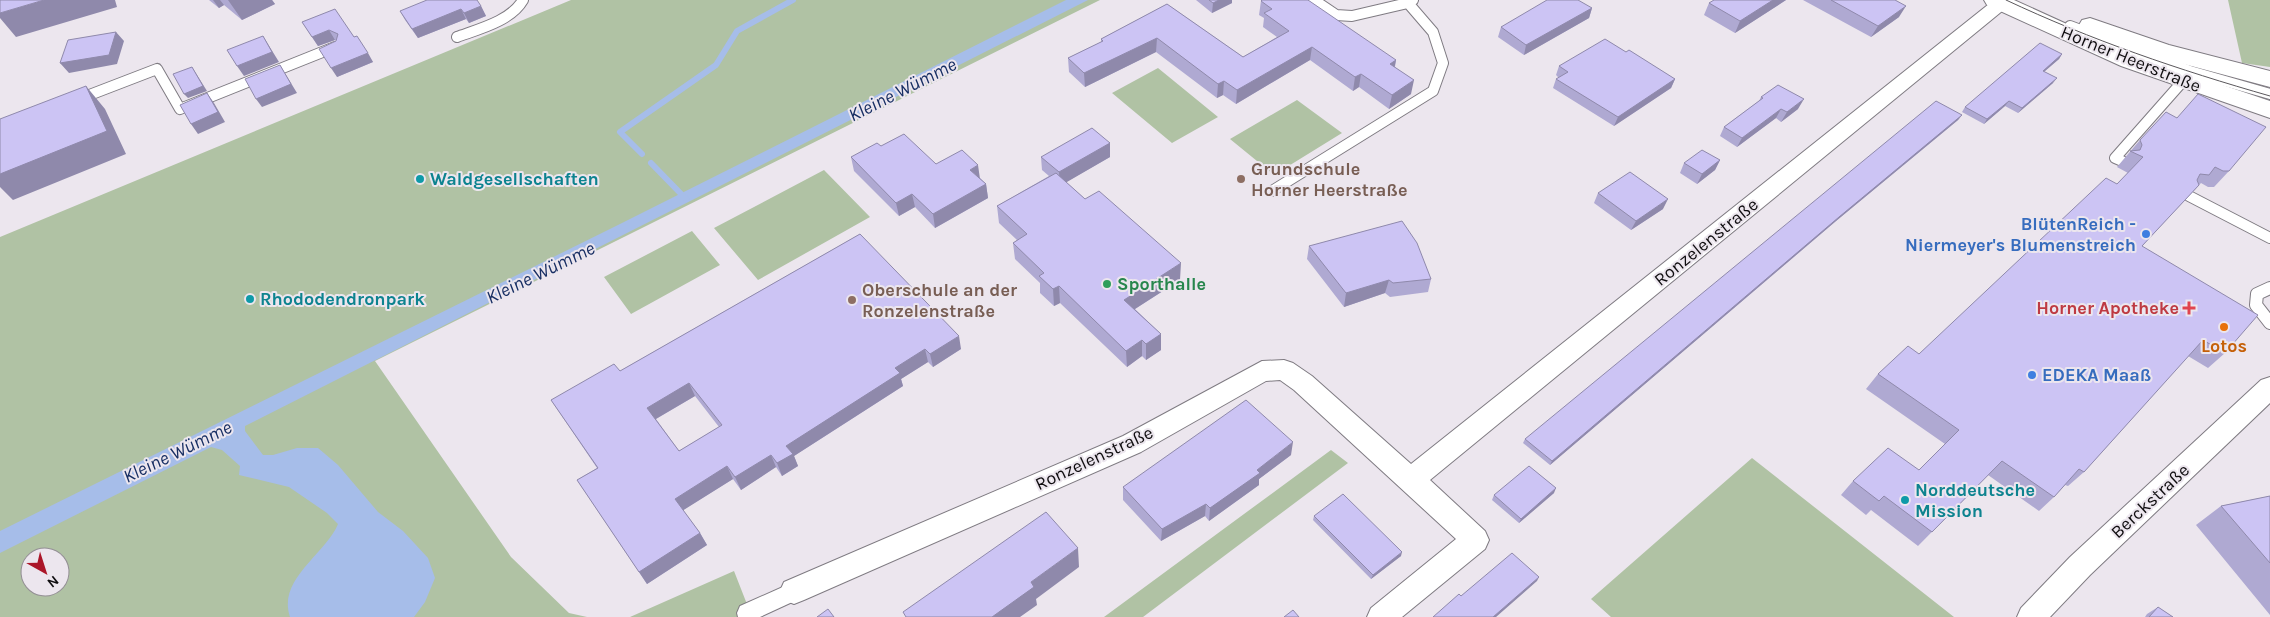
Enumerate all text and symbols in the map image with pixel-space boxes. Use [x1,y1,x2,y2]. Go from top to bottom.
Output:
street label: Horner Heerstraße [2058,21,2204,97]
water label: Kleine Wümme [845,53,960,127]
place label: Grundschule Horner Heerstraße [1251,158,1408,201]
place label: Waldgesellschaften [430,168,599,190]
marker: Waldgesellschaften [414,173,426,185]
marker: Grundschule Horner Heerstraße [1235,173,1247,185]
street label: Ronzelenstraße [1649,193,1763,291]
place label: BlütenReich - Niermeyer's Blumenstreich [1905,213,2136,256]
marker: BlütenReich - Niermeyer's Blumenstreich [2140,228,2152,240]
water label: Kleine Wümme [482,237,599,309]
place label: Sporthalle [1117,273,1206,295]
marker: Sporthalle [1101,278,1113,290]
place label: Oberschule an der Ronzelenstraße [862,279,1017,322]
place label: Rhododendronpark [260,288,425,310]
marker: Rhododendronpark [244,293,256,305]
marker: Oberschule an der Ronzelenstraße [846,294,858,306]
place label: Horner Apotheke [2036,297,2179,319]
marker: Horner Apotheke [2183,302,2195,314]
marker: Lotos [2218,321,2230,333]
place label: Lotos [2201,335,2247,357]
place label: EDEKA Maaß [2042,364,2152,386]
marker: EDEKA Maaß [2026,369,2038,381]
water label: Kleine Wümme [119,416,236,488]
street label: Ronzelenstraße [1032,421,1156,495]
street label: Berckstraße [2106,459,2194,543]
place label: Norddeutsche Mission [1915,479,2035,522]
marker: Norddeutsche Mission [1899,494,1911,506]
north arrow [20,547,70,597]
text: N [44,572,62,591]

